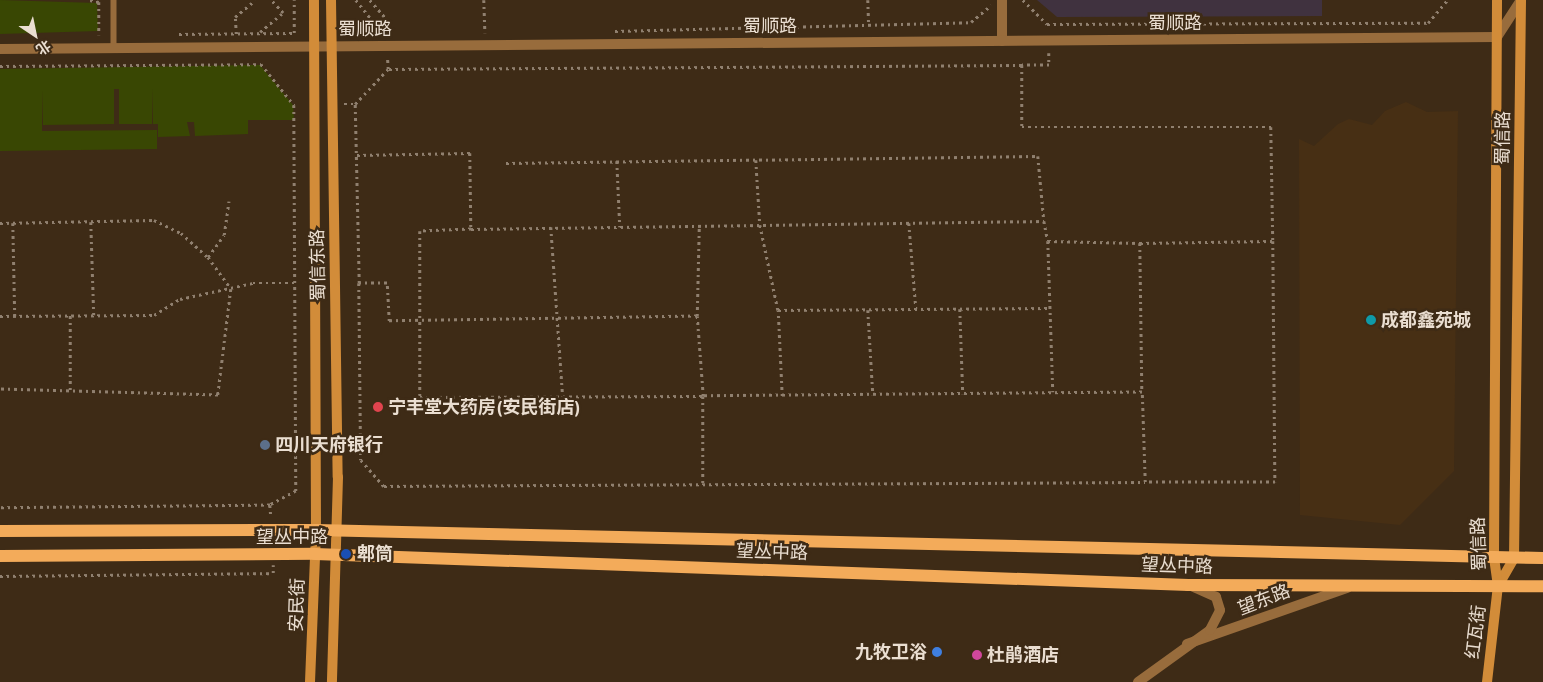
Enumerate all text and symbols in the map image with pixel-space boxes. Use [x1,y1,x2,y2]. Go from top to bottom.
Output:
north arrow [10,10,60,60]
street label: 蜀顺路 [1148,12,1202,34]
street label: 蜀顺路 [743,15,797,37]
street label: 蜀顺路 [338,18,392,40]
text: 北 [33,36,54,59]
street label: 蜀信路 [1492,111,1514,165]
street label: 蜀信东路 [307,229,329,301]
place label: 成都鑫苑城 [1381,309,1471,331]
marker: 成都鑫苑城 [1365,314,1377,326]
place label: 宁丰堂大药房(安民街店) [388,396,581,418]
marker: 宁丰堂大药房(安民街店) [372,401,384,413]
place label: 四川天府银行 [275,434,383,456]
marker: 四川天府银行 [259,439,271,451]
street label: 蜀信路 [1467,517,1491,571]
street label: 望丛中路 [256,526,328,548]
street label: 望丛中路 [736,540,808,564]
place label: 郫筒 [357,543,393,565]
marker: 郫筒 [339,547,353,561]
street label: 望丛中路 [1141,554,1213,578]
street label: 安民街 [285,578,309,632]
street label: 望东路 [1235,580,1293,620]
street label: 红瓦街 [1462,604,1490,660]
place label: 九牧卫浴 [855,641,927,663]
place label: 杜鹃酒店 [987,644,1059,666]
marker: 九牧卫浴 [931,646,943,658]
marker: 杜鹃酒店 [971,649,983,661]

